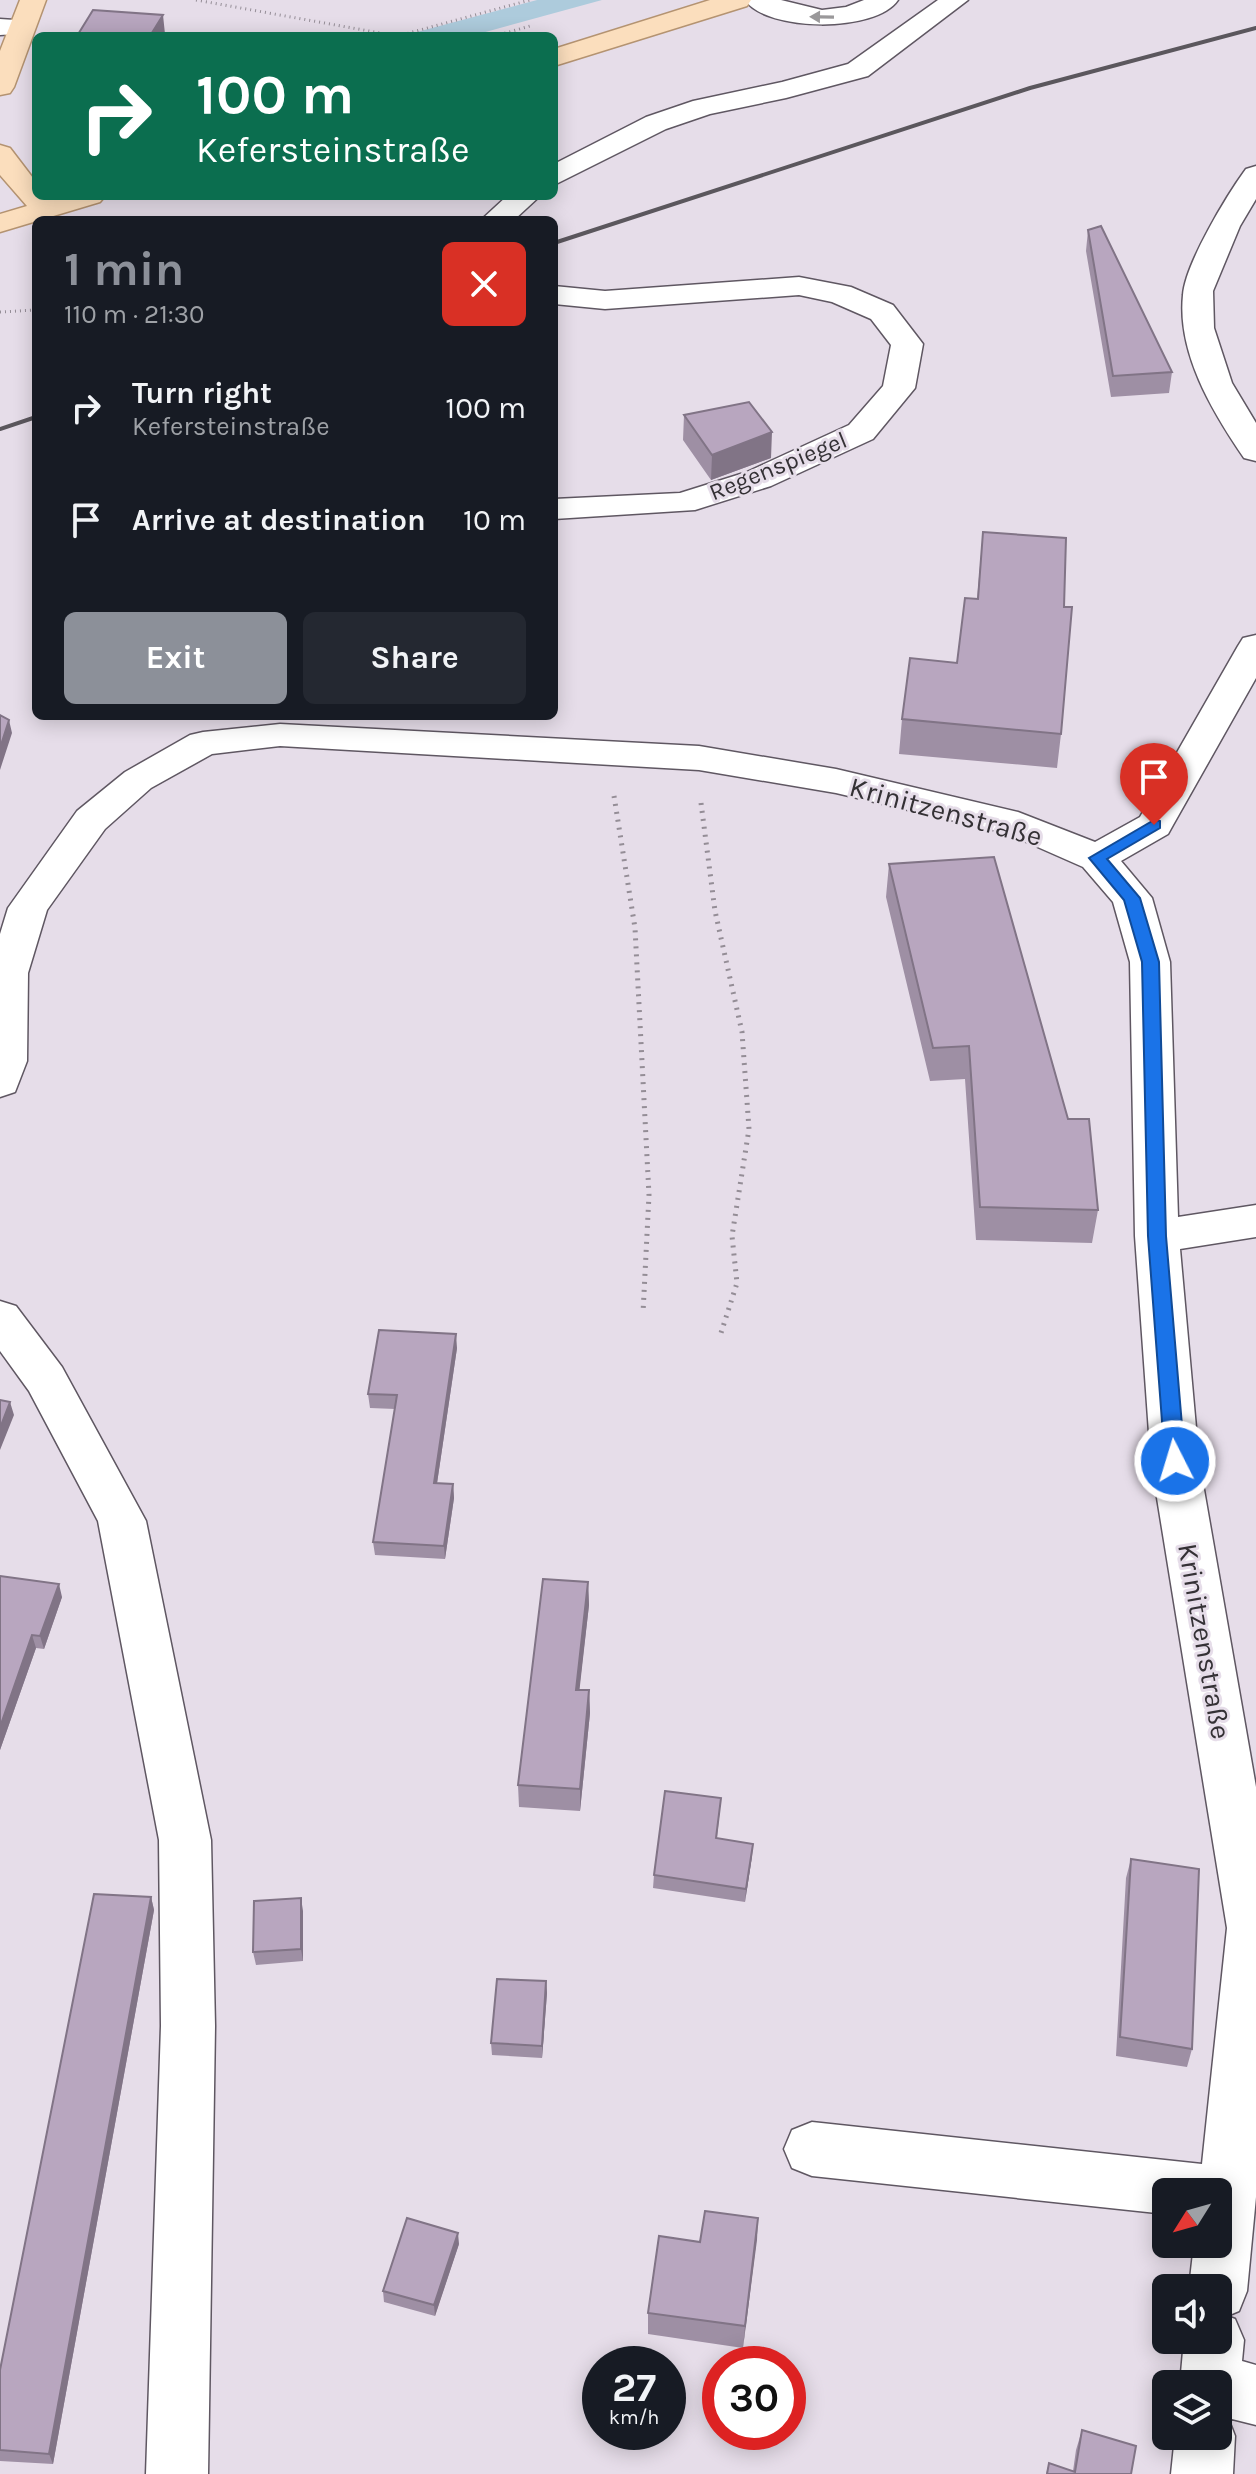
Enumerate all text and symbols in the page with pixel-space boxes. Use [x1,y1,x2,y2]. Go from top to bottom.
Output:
one-way arrow [809,11,834,24]
text: 100 m [196,62,354,127]
icon: right [64,64,168,168]
text: Kefersteinstraße [196,129,469,171]
text: 1 min [64,241,184,297]
button: close [442,242,526,326]
text: 110 m · 21:30 [64,299,205,330]
text: Turn right [132,375,272,411]
icon: right [64,386,108,430]
text: 100 m [445,390,526,426]
text: Kefersteinstraße [132,411,329,442]
street label: Regenspiegel [705,426,851,506]
icon: arrive [64,498,108,542]
text: Arrive at destination [132,502,426,538]
text: 10 m [463,502,526,538]
button: Exit [64,612,287,704]
button: Share [303,612,526,704]
pin [1120,743,1188,825]
icon: arrive [1132,755,1176,799]
street label: Krinitzenstraße [846,770,1046,853]
position arrow [1133,1419,1217,1503]
street label: Krinitzenstraße [1171,1541,1238,1742]
north arrow [1152,2178,1232,2258]
map controls [1152,2178,1232,2450]
button: sound [1152,2274,1232,2354]
speed limit sign: 30 [702,2346,806,2450]
text: 27 [612,2364,656,2411]
button: layers [1152,2370,1232,2450]
text: km/h [609,2406,659,2429]

